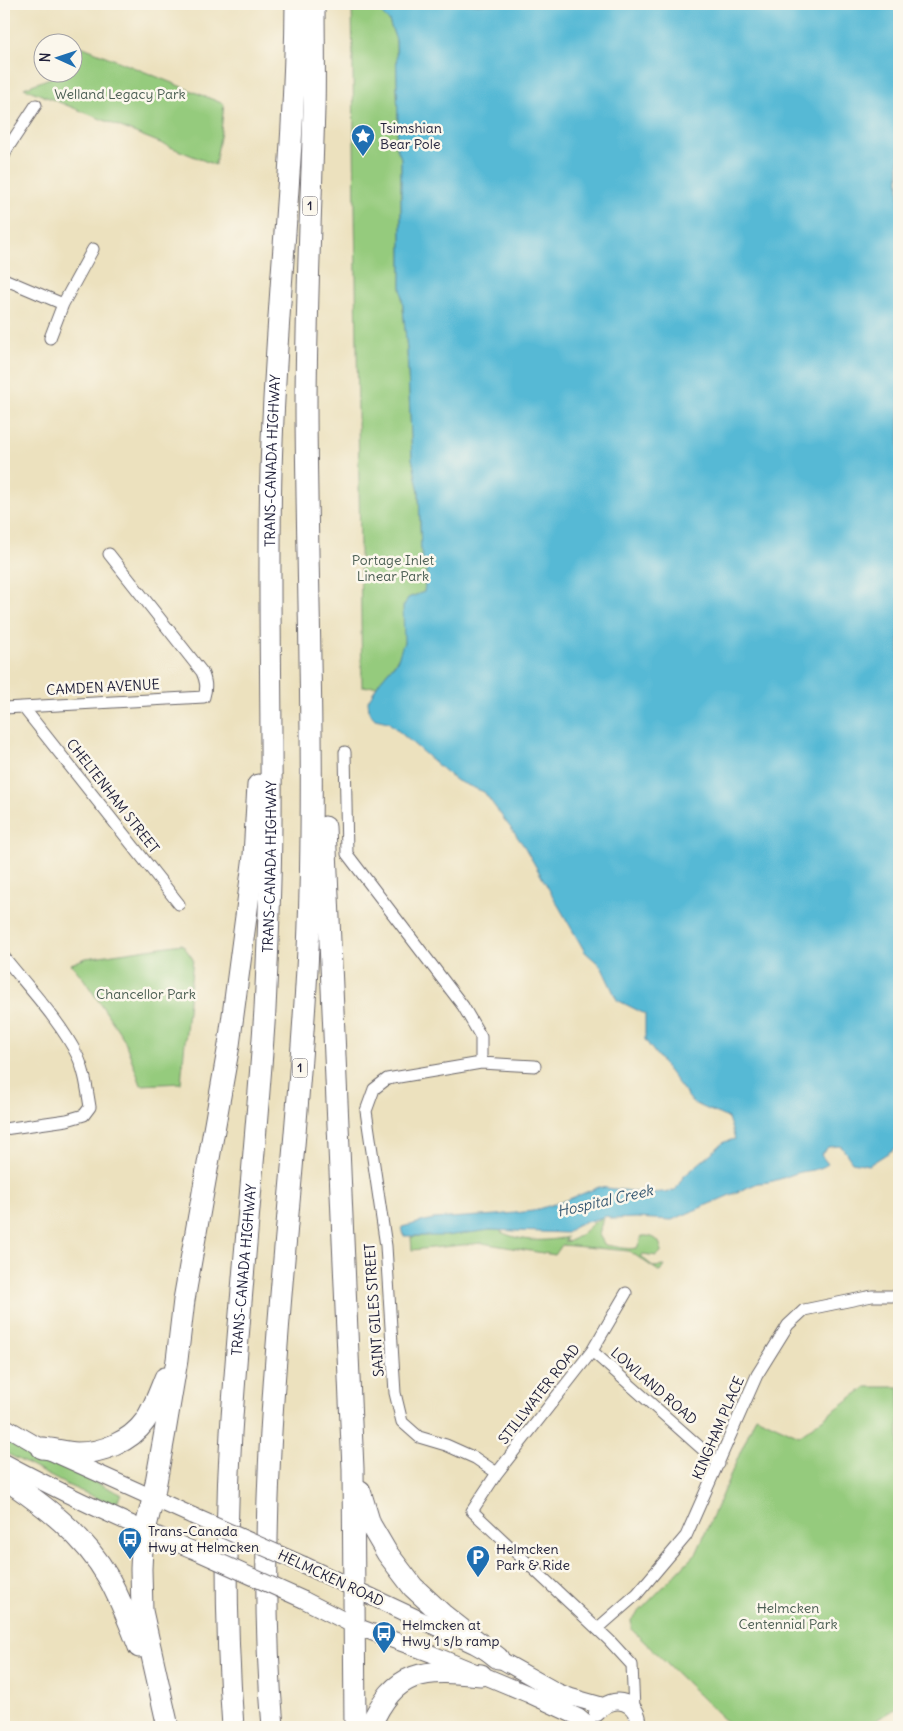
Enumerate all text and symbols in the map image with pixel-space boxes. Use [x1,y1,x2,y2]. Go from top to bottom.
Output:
north arrow [32,32,82,82]
text: N [36,52,54,63]
park label: Welland Legacy Park [54,85,186,103]
place label: Tsimshian Bear Pole [380,119,442,153]
place icon: Tsimshian Bear Pole [350,123,376,157]
road number: 1 [302,197,318,216]
street label: TRANS-CANADA HIGHWAY [261,374,284,547]
park label: Portage Inlet Linear Park [352,551,435,585]
street label: CAMDEN AVENUE [46,675,160,699]
street label: CHELTENHAM STREET [63,735,163,857]
street label: TRANS-CANADA HIGHWAY [259,780,280,953]
park label: Chancellor Park [96,985,196,1003]
road number: 1 [292,1058,308,1078]
water label: Hospital Creek [555,1180,656,1221]
street label: TRANS-CANADA HIGHWAY [228,1183,260,1356]
street label: SAINT GILES STREET [360,1243,388,1377]
street label: STILLWATER ROAD [494,1340,584,1448]
street label: LOWLAND ROAD [607,1344,701,1428]
street label: KINGHAM PLACE [688,1374,748,1482]
place label: Trans-Canada Hwy at Helmcken [148,1522,259,1556]
bus stop icon: Trans-Canada Hwy at Helmcken [117,1526,143,1560]
place label: Helmcken Park & Ride [496,1540,570,1574]
parking icon: Helmcken Park & Ride [465,1544,491,1578]
street label: HELMCKEN ROAD [275,1546,387,1610]
park label: Helmcken Centennial Park [738,1599,838,1633]
place label: Helmcken at Hwy 1 s/b ramp [402,1616,500,1650]
bus stop icon: Helmcken at Hwy 1 s/b ramp [371,1620,397,1654]

